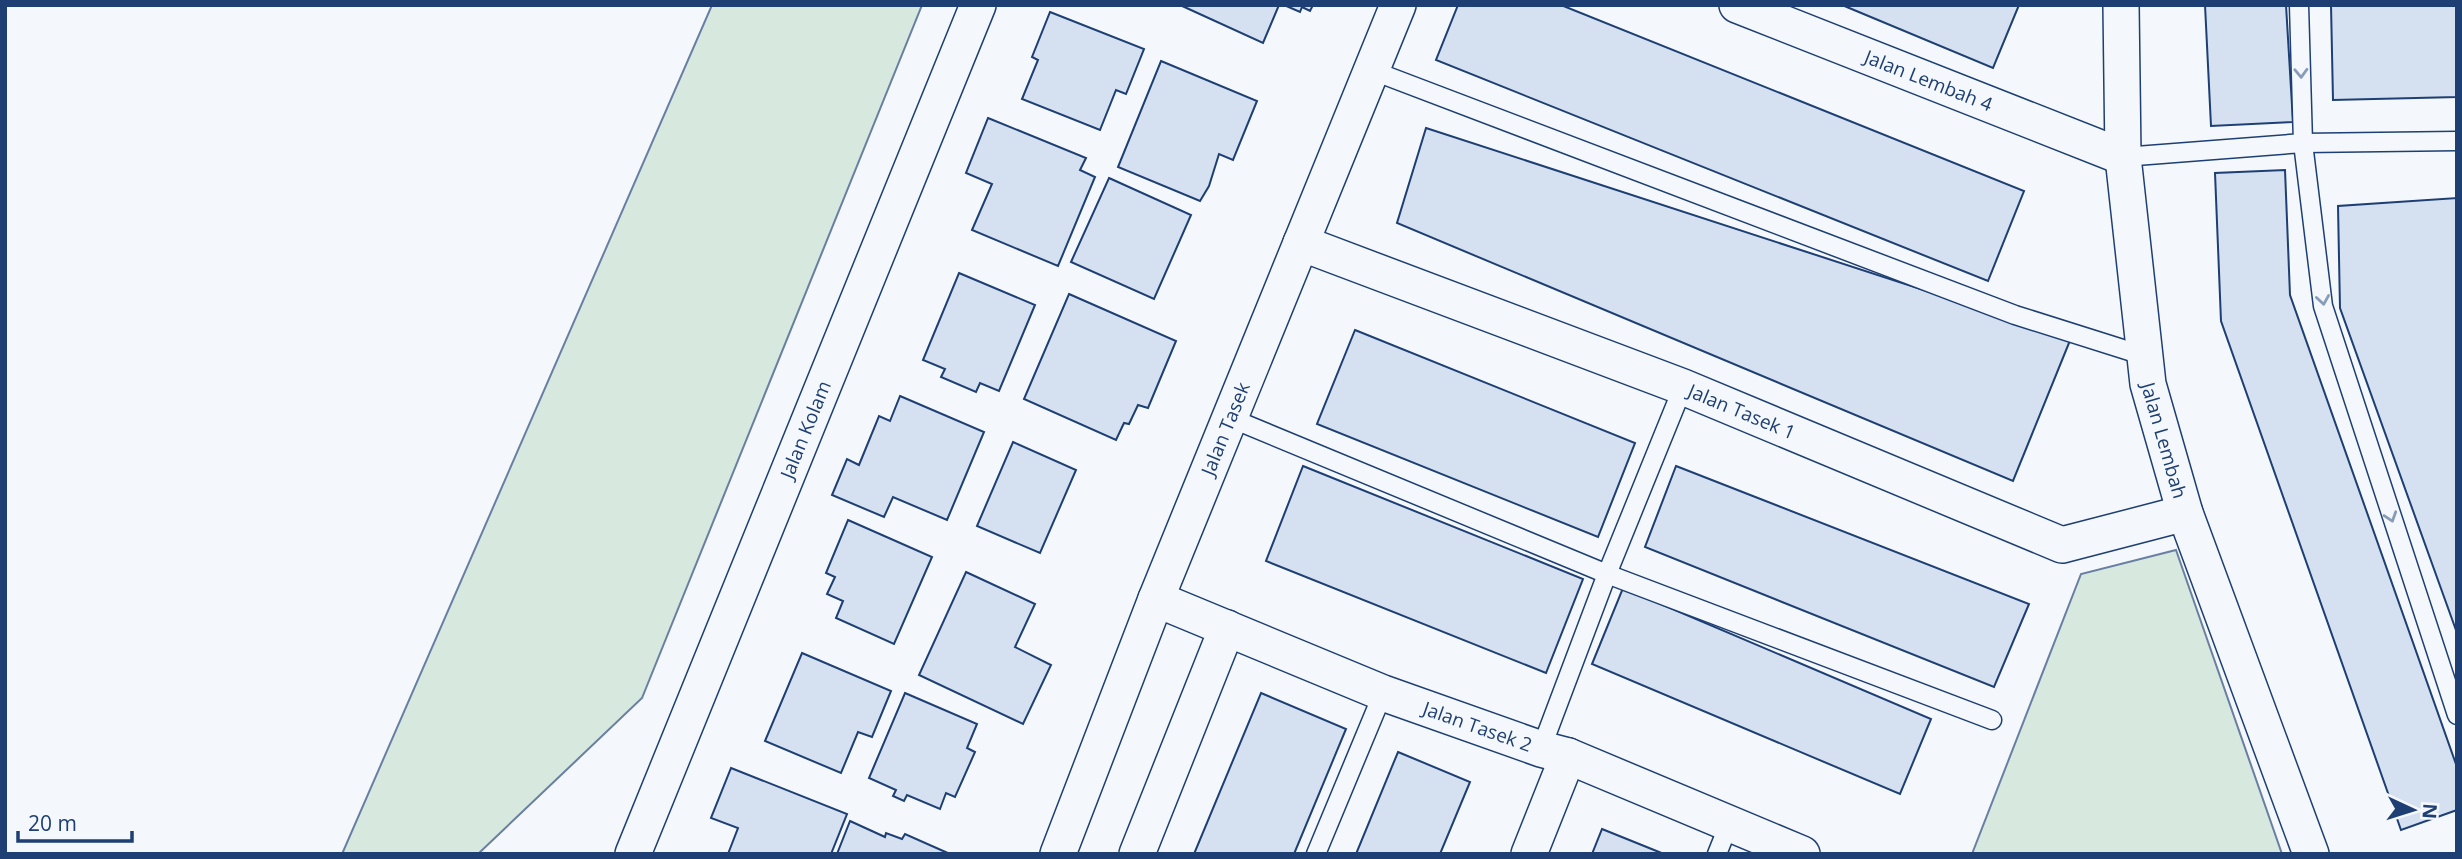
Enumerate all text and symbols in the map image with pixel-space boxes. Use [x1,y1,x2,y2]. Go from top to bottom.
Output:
street label: Jalan Lembah 4 [1859,43,1997,117]
one-way arrow [2293,68,2308,79]
one-way arrow [2315,294,2330,306]
street label: Jalan Kolam [773,377,837,484]
street label: Jalan Tasek 1 [1682,377,1800,446]
street label: Jalan Lembah [2135,377,2193,501]
street label: Jalan Tasek [1194,378,1256,481]
one-way arrow [2383,510,2397,522]
street label: Jalan Tasek 2 [1418,695,1536,758]
north arrow [2378,775,2448,845]
scale bar [18,800,131,844]
text: N [2416,803,2443,820]
text: 20 m [28,809,77,837]

